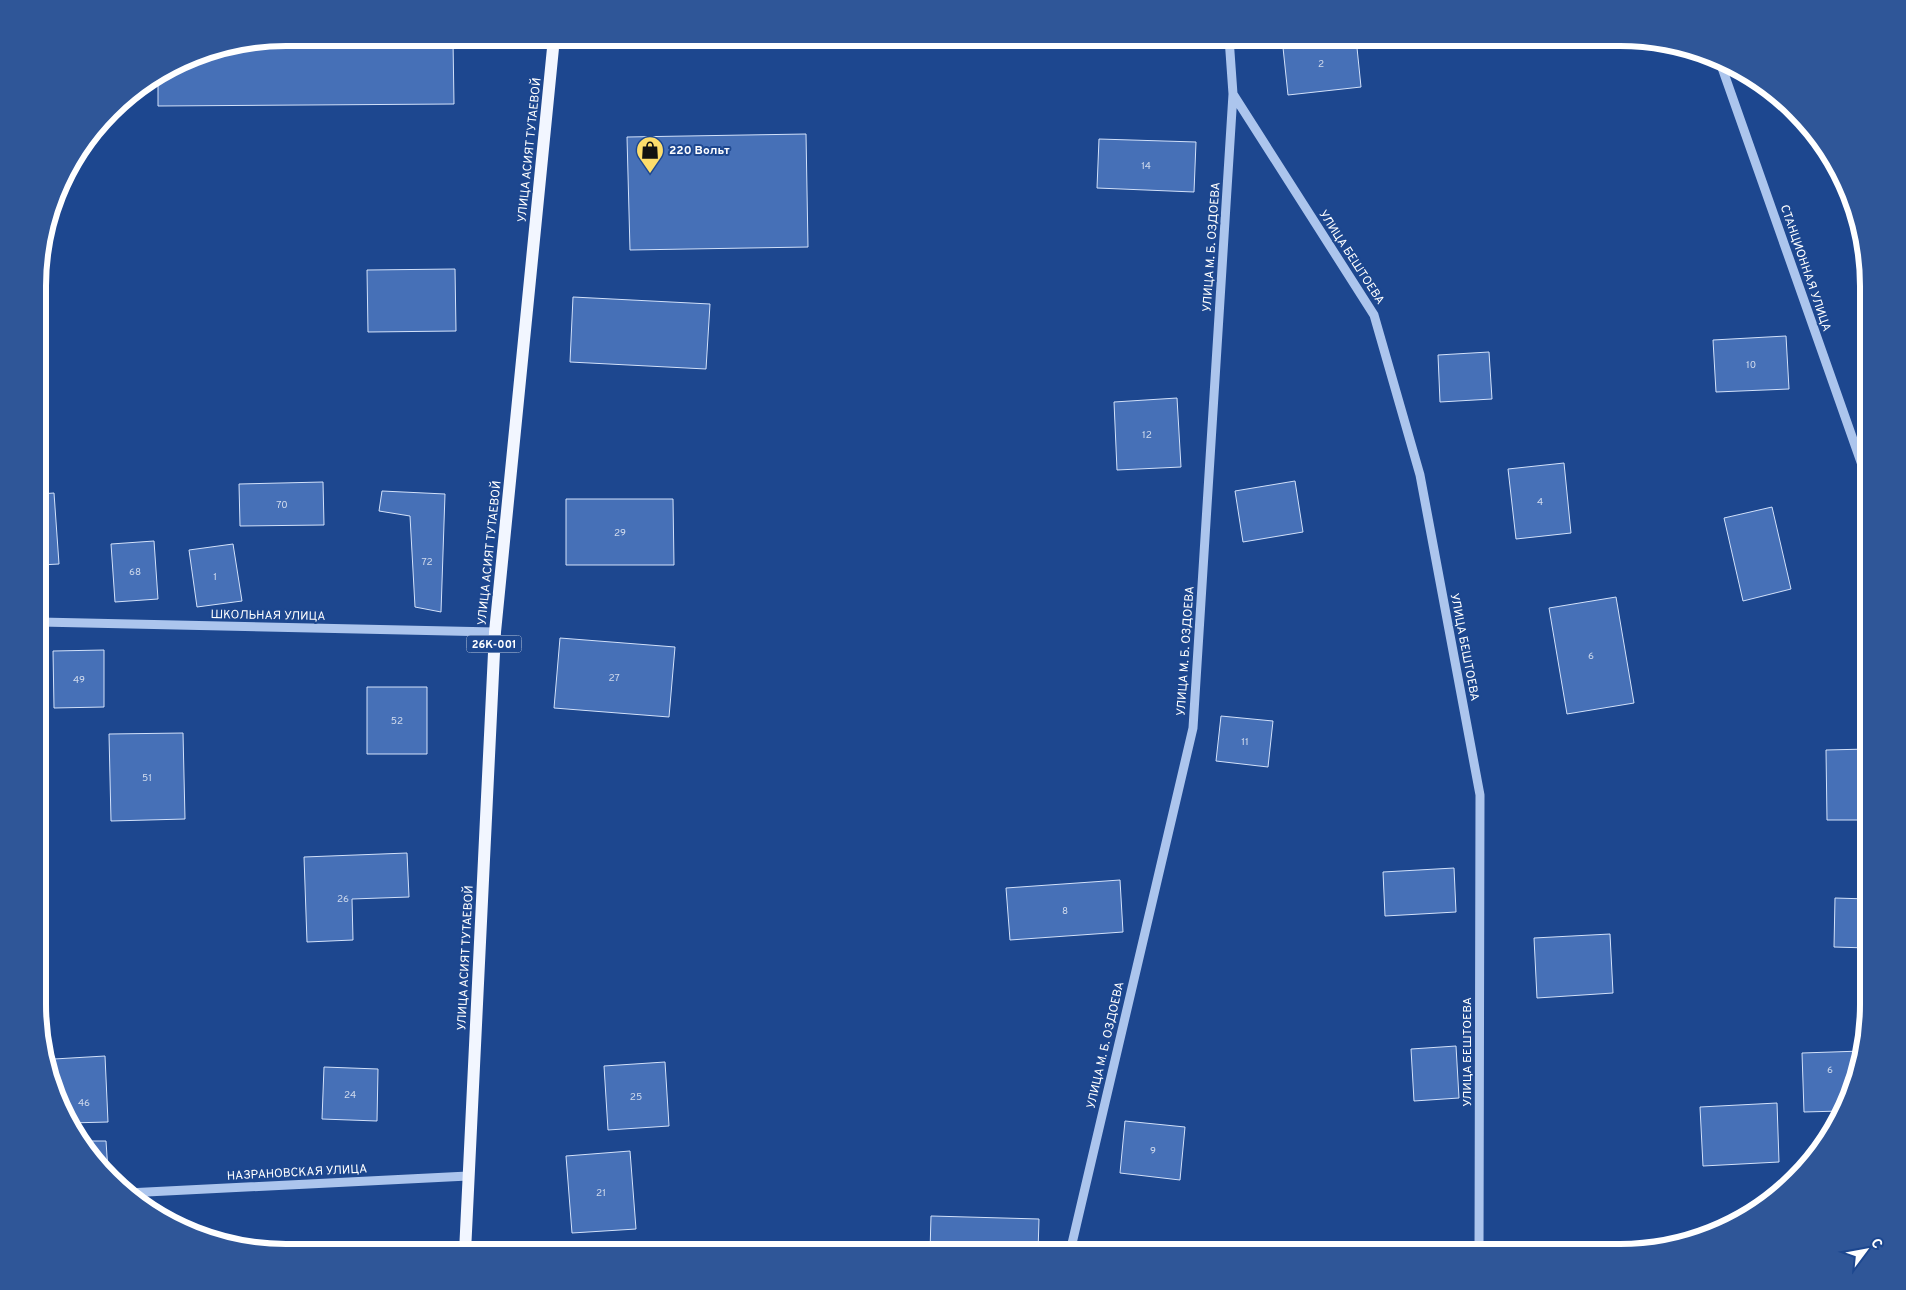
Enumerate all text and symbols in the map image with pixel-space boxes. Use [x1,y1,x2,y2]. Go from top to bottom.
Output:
house number: 2 [1318,58,1324,71]
street label: УЛИЦА АСИЯТ ТУТАЕВОЙ [514,77,546,223]
shop icon: 220 Вольт [635,135,665,174]
place label: 220 Вольт [669,143,730,159]
house number: 14 [1141,160,1151,173]
street label: УЛИЦА М. Б. ОЗДОЕВА [1199,182,1225,313]
street label: СТАНЦИОННАЯ УЛИЦА [1776,203,1834,334]
street label: УЛИЦА БЕШТОЕВА [1315,207,1388,308]
house number: 10 [1746,359,1756,372]
house number: 12 [1142,429,1152,442]
street label: УЛИЦА АСИЯТ ТУТАЕВОЙ [474,480,506,626]
house number: 4 [1537,496,1543,509]
house number: 70 [276,499,288,512]
house number: 29 [614,527,626,540]
house number: 72 [421,556,433,569]
house number: 68 [129,566,141,579]
house number: 1 [213,571,217,584]
street label: УЛИЦА М. Б. ОЗДОЕВА [1173,586,1199,717]
street label: УЛИЦА БЕШТОЕВА [1446,592,1482,703]
street label: ШКОЛЬНАЯ УЛИЦА [210,607,326,625]
road number: 26К-001 [466,636,522,652]
house number: 6 [1588,650,1594,663]
house number: 27 [608,672,620,685]
house number: 49 [73,674,85,687]
house number: 52 [391,715,403,728]
house number: 11 [1241,736,1249,749]
house number: 51 [142,772,152,785]
street label: УЛИЦА АСИЯТ ТУТАЕВОЙ [454,885,478,1031]
house number: 26 [337,893,349,906]
house number: 8 [1062,905,1068,918]
street label: УЛИЦА М. Б. ОЗДОЕВА [1084,980,1128,1110]
street label: УЛИЦА БЕШТОЕВА [1460,997,1476,1107]
house number: 6 [1827,1064,1833,1077]
house number: 24 [344,1089,356,1102]
house number: 25 [630,1091,642,1104]
house number: 46 [78,1097,90,1110]
house number: 9 [1150,1145,1156,1158]
street label: НАЗРАНОВСКАЯ УЛИЦА [226,1161,368,1185]
house number: 21 [596,1187,606,1200]
north arrow [1841,1225,1891,1275]
text: С [1866,1236,1885,1252]

